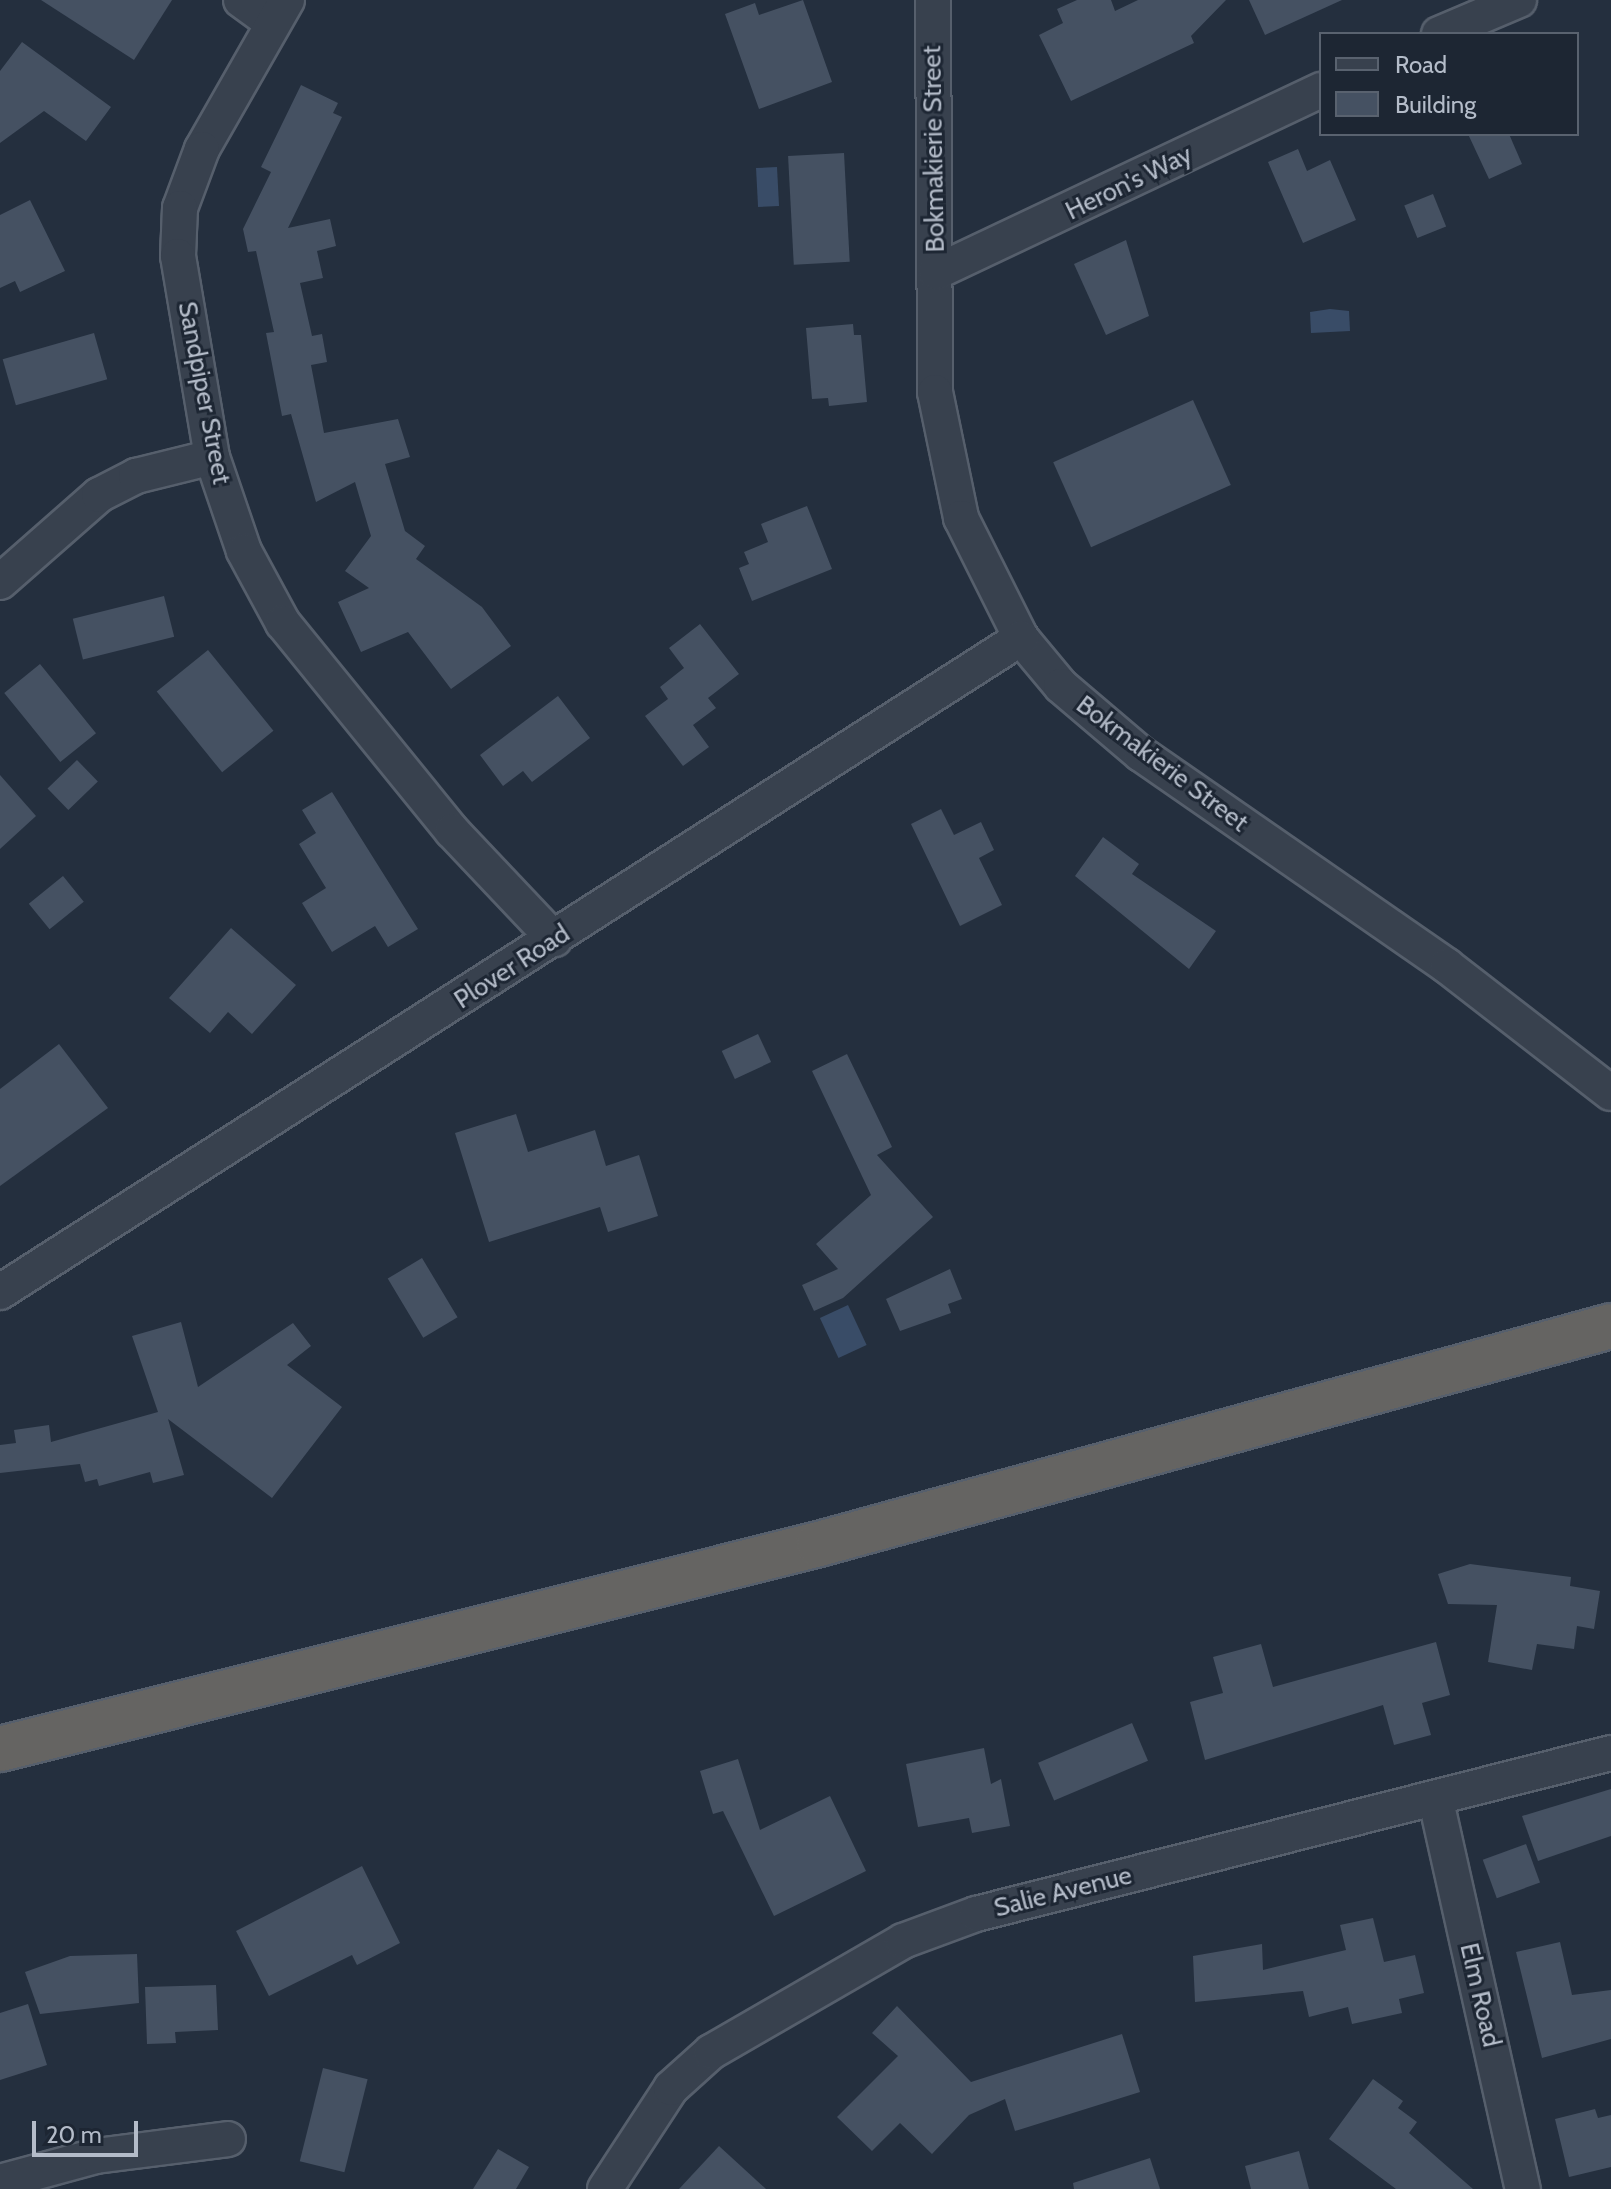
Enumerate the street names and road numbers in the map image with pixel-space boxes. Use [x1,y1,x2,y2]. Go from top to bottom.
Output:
street label: Bokmakierie Street [917,45,951,253]
street label: Heron's Way [1061,139,1197,227]
street label: Sandpiper Street [171,299,237,487]
street label: Bokmakierie Street [1070,689,1254,839]
street label: Plover Road [449,918,575,1016]
street label: Salie Avenue [991,1860,1135,1924]
street label: Elm Road [1453,1940,1507,2050]

